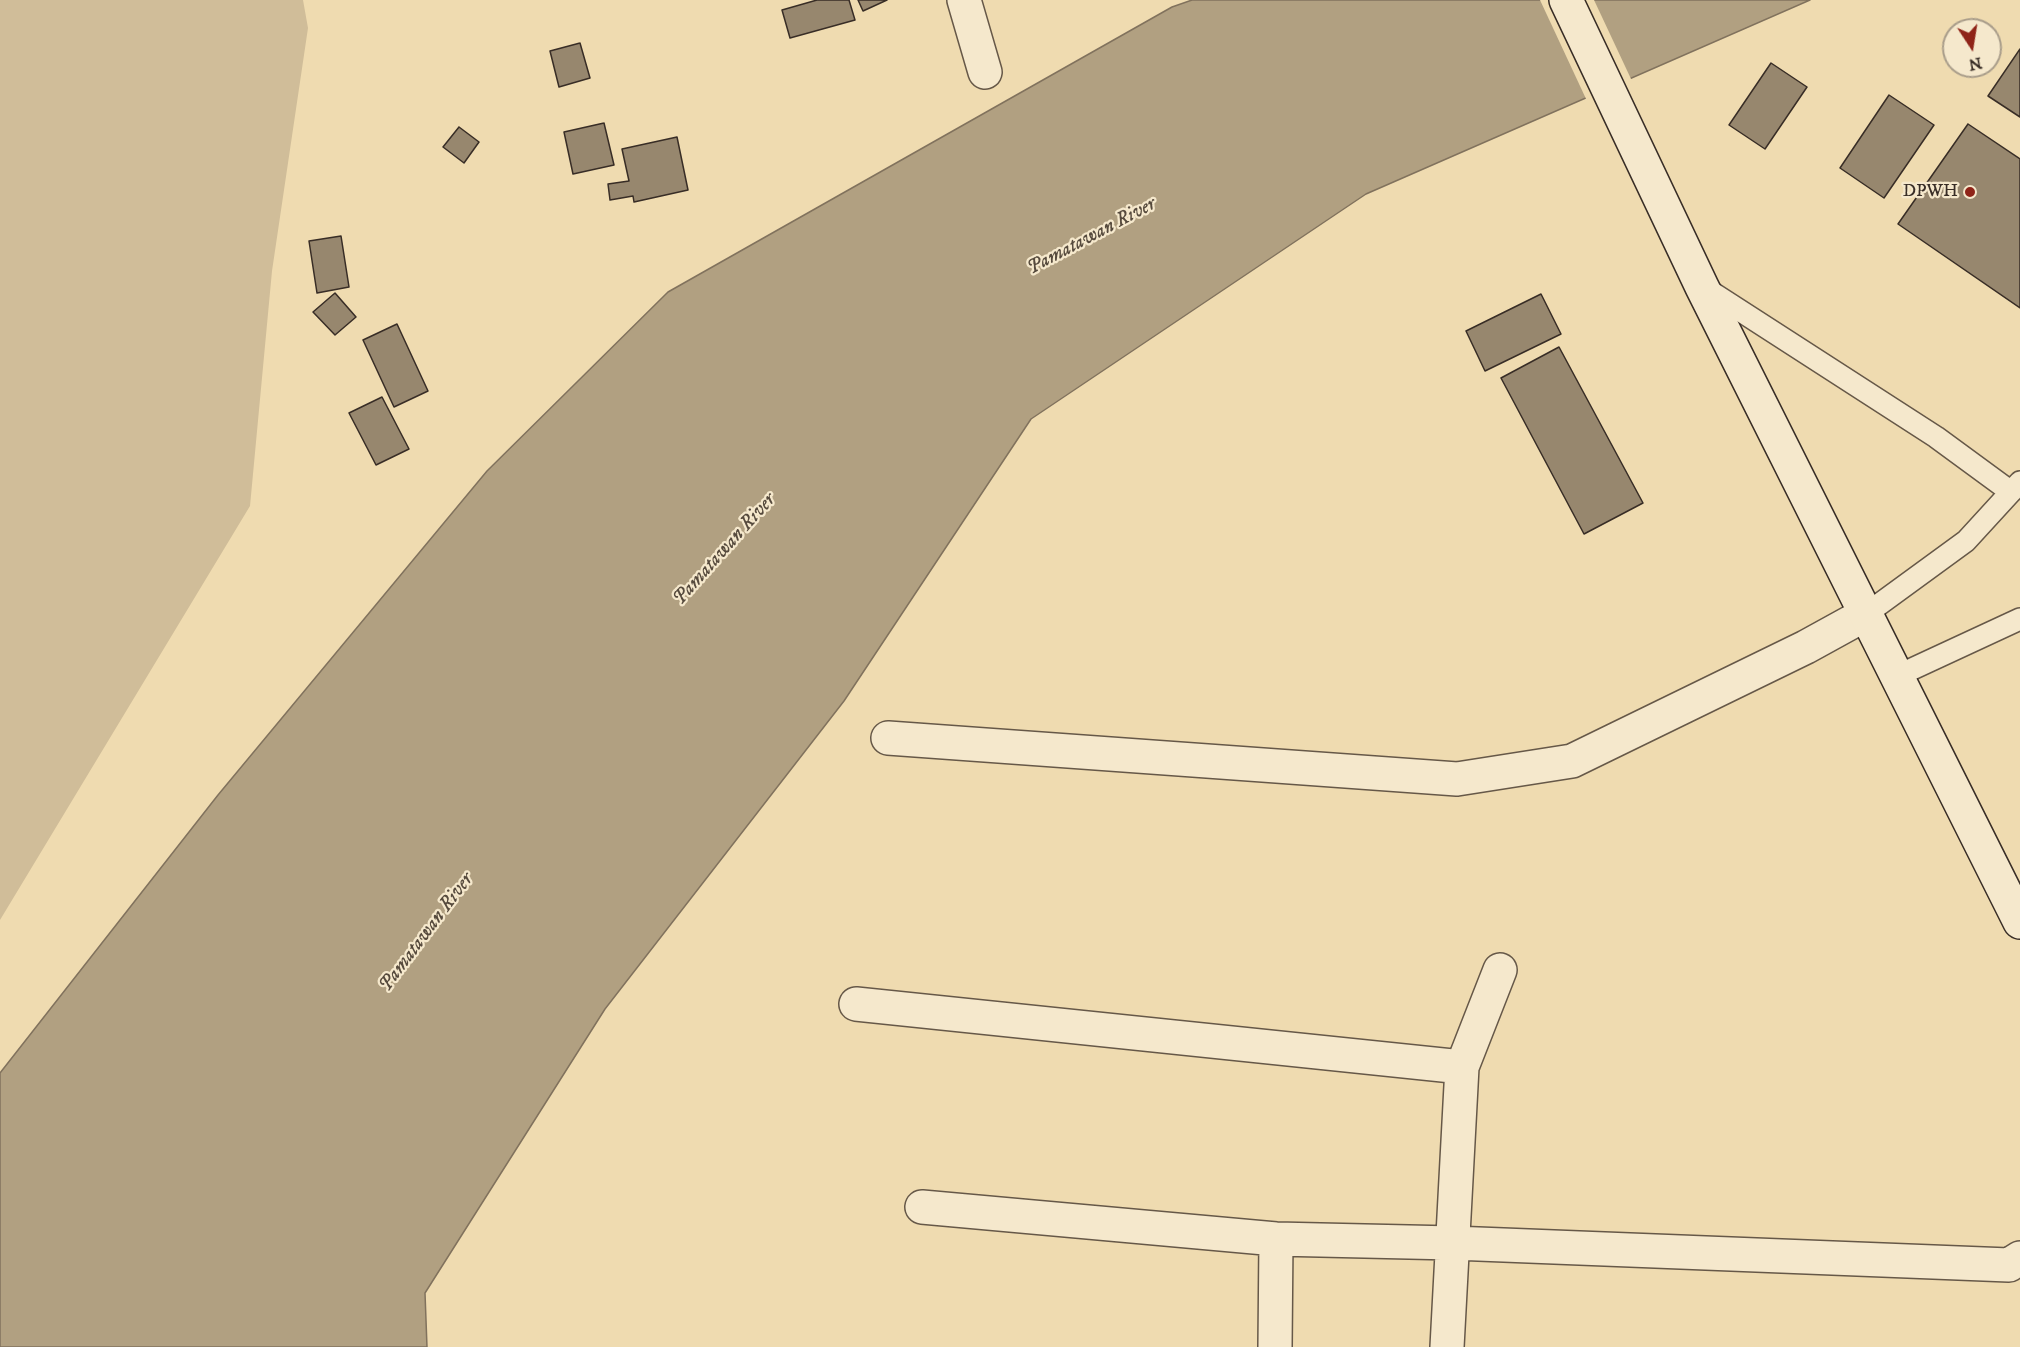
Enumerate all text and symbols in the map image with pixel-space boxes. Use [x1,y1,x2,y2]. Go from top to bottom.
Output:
north arrow [1942,18,2002,78]
text: N [1967,53,1984,75]
place label: DPWH [1903,181,1958,203]
marker: DPWH [1963,185,1977,199]
water label: Pamatawan River [1023,193,1161,281]
water label: Pamatawan River [668,489,782,611]
water label: Pamatawan River [375,869,479,997]

